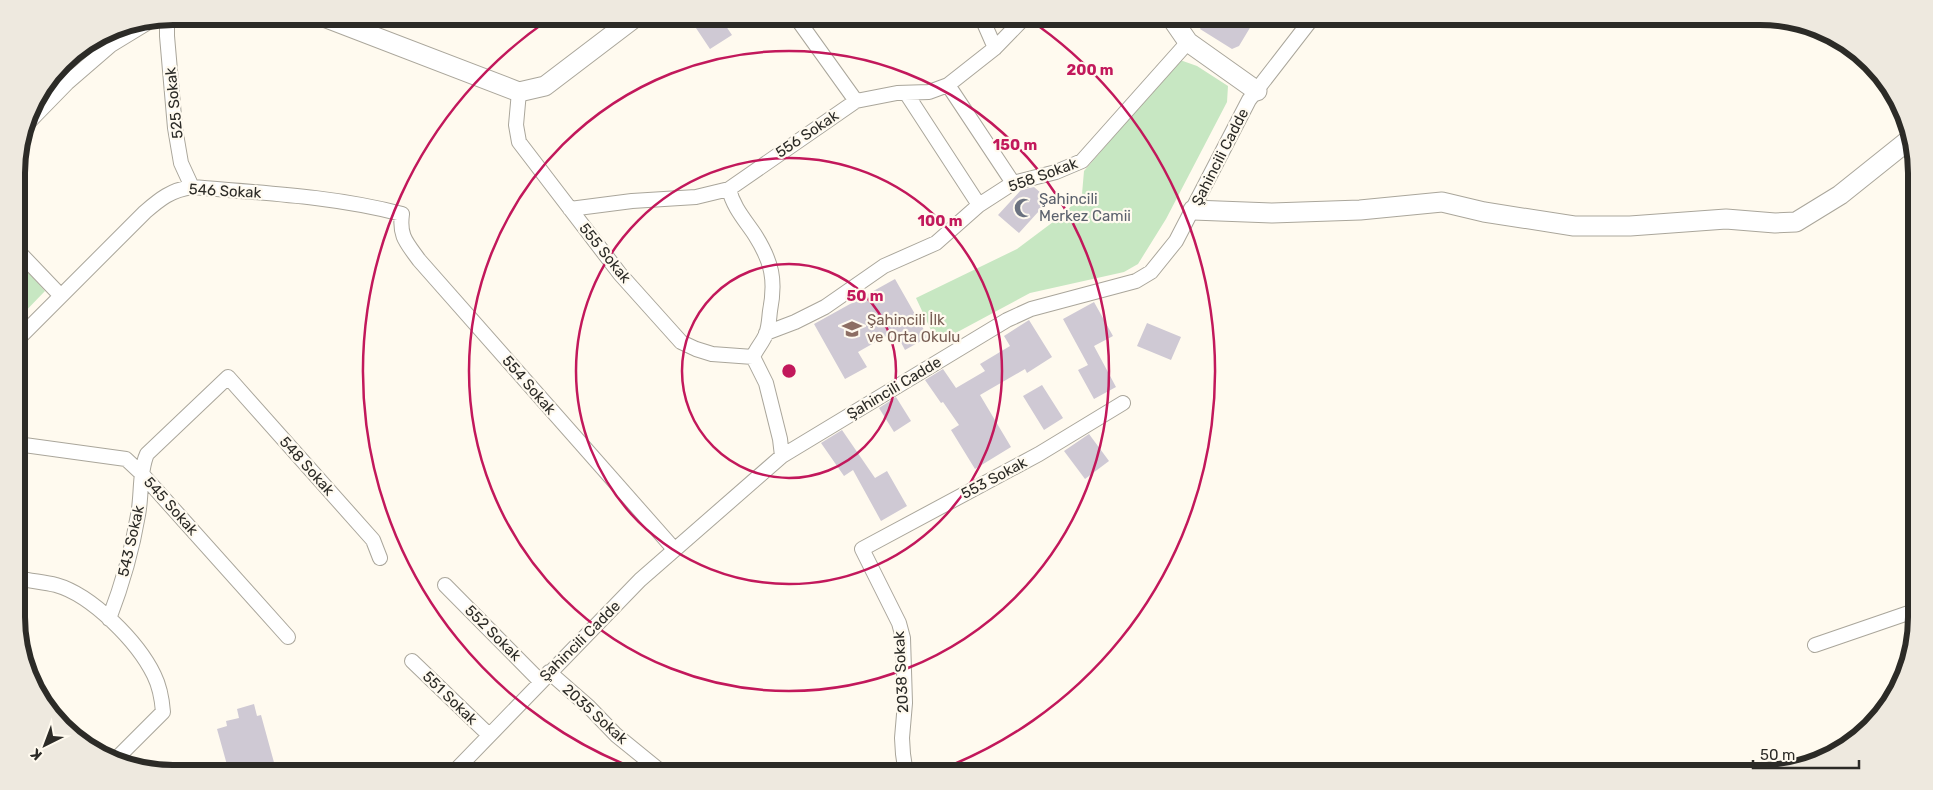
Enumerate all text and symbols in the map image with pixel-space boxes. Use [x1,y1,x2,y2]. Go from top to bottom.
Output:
text: 200 m [1066,61,1114,79]
street label: 525 Sokak [161,66,187,140]
street label: Şahincili Cadde [1188,105,1252,209]
street label: 556 Sokak [772,106,842,162]
text: 150 m [993,136,1037,154]
street label: 558 Sokak [1006,154,1080,196]
street label: 546 Sokak [188,180,262,202]
place label: Şahincili Merkez Camii [1039,190,1131,225]
mosque icon: Şahincili Merkez Camii [1013,197,1035,219]
text: 100 m [918,212,962,230]
street label: 555 Sokak [575,219,635,287]
text: 50 m [847,287,883,305]
place label: Şahincili İlk ve Orta Okulu [867,311,960,346]
school or university icon: Şahincili İlk ve Orta Okulu [841,318,863,340]
street label: 554 Sokak [498,352,560,418]
street label: Şahincili Cadde [844,353,944,423]
centre of rings [780,362,798,380]
street label: 548 Sokak [276,433,338,499]
street label: 553 Sokak [958,453,1030,503]
street label: 545 Sokak [140,473,202,539]
street label: 543 Sokak [114,503,148,578]
street label: Şahincili Cadde [536,597,624,685]
street label: 552 Sokak [461,601,525,665]
street label: 2038 Sokak [890,630,912,713]
street label: 551 Sokak [419,667,481,729]
street label: 2035 Sokak [559,680,631,748]
north arrow [20,720,70,770]
scale bar [1753,738,1859,770]
text: K [27,744,46,764]
text: 50 m [1760,746,1795,764]

